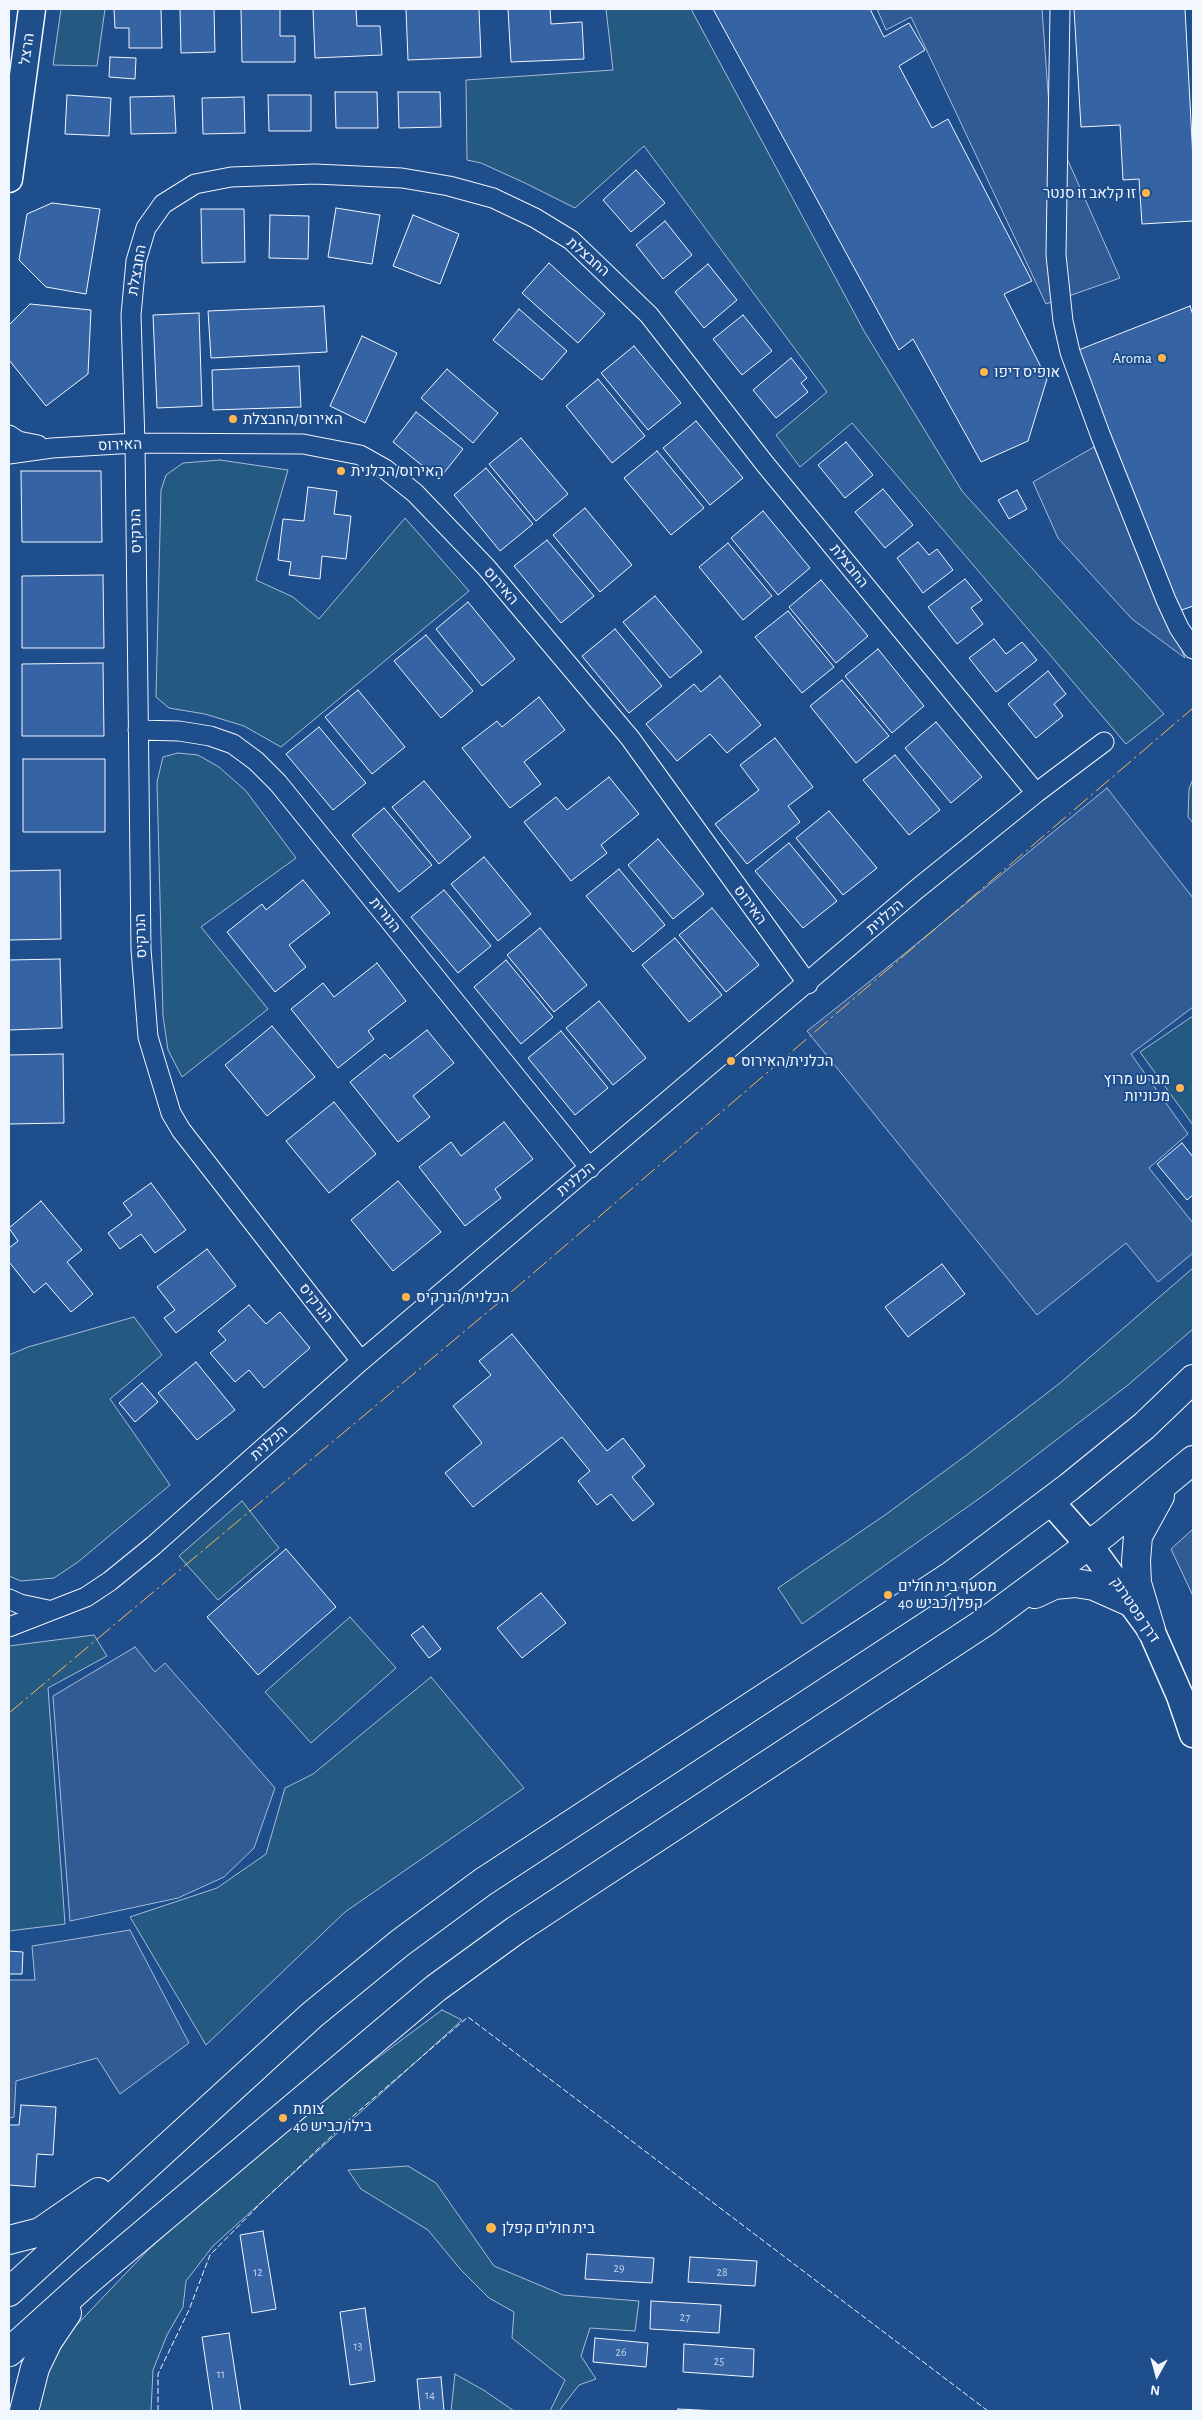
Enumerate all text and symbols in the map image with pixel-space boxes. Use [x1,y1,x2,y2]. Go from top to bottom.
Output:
street label: הרצל [16,32,38,66]
place label: זו קלאב זו סנטר [1043,184,1136,202]
marker: זו קלאב זו סנטר [1140,187,1152,199]
street label: החבצלת [563,233,613,281]
street label: החבצלת [124,243,150,297]
place label: Aroma [1113,349,1152,367]
marker: Aroma [1156,352,1168,364]
place label: אופיס דיפו [994,363,1060,381]
marker: אופיס דיפו [978,366,990,378]
place label: האירוס/החבצלת [243,410,343,428]
marker: האירוס/החבצלת [227,413,239,425]
street label: האירוס [98,435,142,455]
place label: האירוס/הכלנית [351,462,444,480]
marker: האירוס/הכלנית [335,465,347,477]
street label: הנרקיס [127,508,145,554]
street label: החבצלת [826,540,872,592]
street label: האירוס [480,563,522,609]
street label: האירוס [730,882,770,928]
street label: הנורית [365,894,405,936]
street label: הכלנית [863,896,907,938]
street label: הנרקיס [131,913,151,959]
place label: הכלנית/האירוס [741,1052,834,1070]
marker: הכלנית/האירוס [725,1055,737,1067]
place label: מגרש מרוץ מכוניות [1104,1070,1170,1105]
marker: מגרש מרוץ מכוניות [1174,1082,1186,1094]
street label: הכלנית [553,1158,599,1200]
street label: הנרקיס [295,1280,337,1326]
place label: הכלנית/הנרקיס [416,1288,509,1306]
marker: הכלנית/הנרקיס [400,1291,412,1303]
street label: הכלנית [247,1422,291,1464]
street label: דרך פסטרנק [1106,1574,1164,1646]
place label: מסעף בית חולים קפלן/כביש 40 [898,1577,997,1612]
marker: מסעף בית חולים קפלן/כביש 40 [882,1589,894,1601]
place label: צומת בילו/כביש 40 [293,2100,372,2135]
marker: צומת בילו/כביש 40 [277,2112,289,2124]
place label: בית חולים קפלן [502,2219,595,2237]
marker: בית חולים קפלן [484,2221,498,2235]
house number: 29 [613,2261,625,2275]
house number: 12 [253,2265,263,2279]
house number: 28 [716,2265,728,2279]
house number: 27 [680,2310,690,2324]
house number: 13 [353,2339,363,2353]
house number: 26 [615,2345,627,2359]
north arrow [1132,2350,1182,2400]
house number: 25 [714,2354,724,2368]
house number: 11 [217,2367,225,2381]
text: N [1149,2382,1161,2397]
house number: 14 [425,2388,435,2402]

